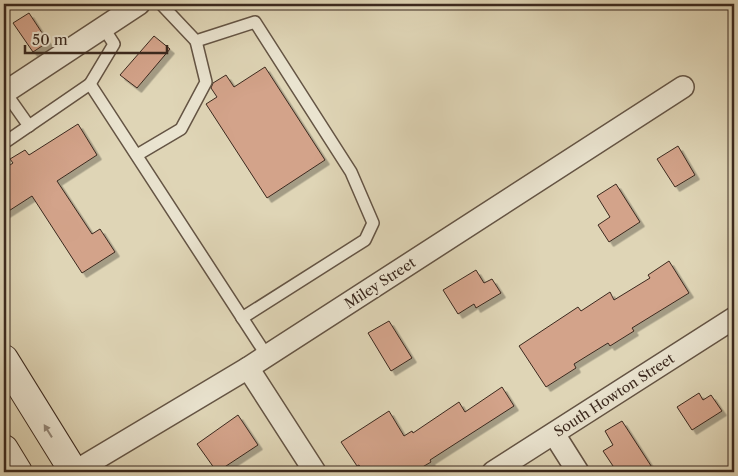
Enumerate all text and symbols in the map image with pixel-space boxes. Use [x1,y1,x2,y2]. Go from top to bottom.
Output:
scale bar [25,22,168,54]
text: 50 m [32,30,68,49]
street label: Miley Street [341,253,419,313]
street label: South Howton Street [550,349,678,441]
one-way arrow [44,424,53,437]

